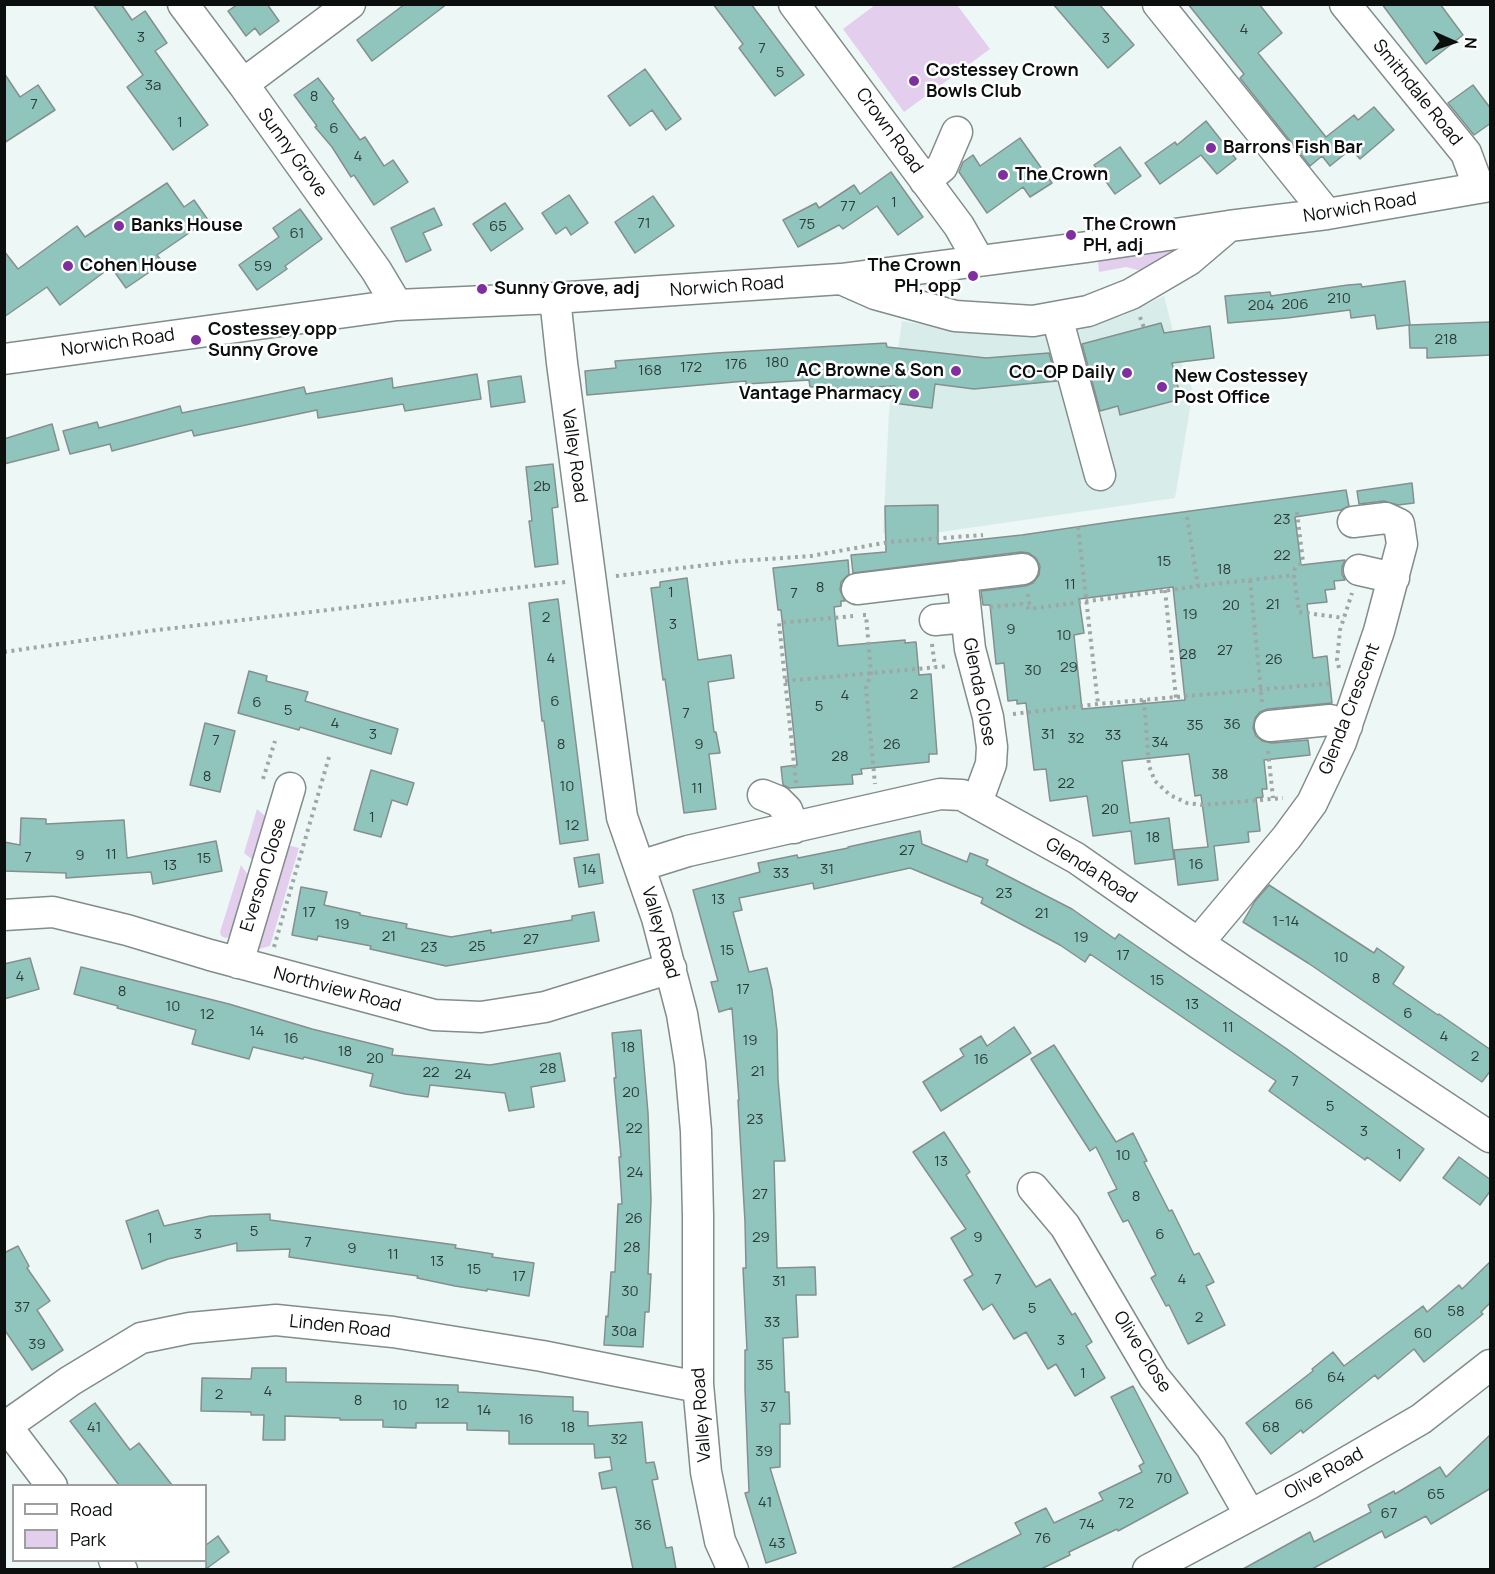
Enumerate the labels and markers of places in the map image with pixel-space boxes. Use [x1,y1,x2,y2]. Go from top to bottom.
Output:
place label: Costessey Crown Bowls Club [926,60,1079,103]
marker: Costessey Crown Bowls Club [907,74,921,88]
place label: Barrons Fish Bar [1223,137,1363,159]
marker: Barrons Fish Bar [1204,141,1218,155]
place label: The Crown [1015,164,1108,186]
marker: The Crown [996,168,1010,182]
place label: The Crown PH, adj [1083,214,1176,256]
place label: Banks House [131,215,243,237]
marker: Banks House [112,219,126,233]
marker: The Crown PH, adj [1064,228,1078,242]
place label: Cohen House [80,255,197,277]
place label: The Crown PH, opp [868,255,961,298]
marker: Cohen House [61,259,75,273]
marker: The Crown PH, opp [966,269,980,283]
place label: Sunny Grove, adj [494,278,640,300]
marker: Sunny Grove, adj [475,282,489,296]
place label: Costessey opp Sunny Grove [208,319,337,362]
marker: Costessey opp Sunny Grove [189,333,203,347]
place label: AC Browne & Son [796,360,944,382]
place label: CO-OP Daily [1009,362,1115,384]
marker: AC Browne & Son [949,364,963,378]
marker: CO-OP Daily [1120,366,1134,380]
place label: New Costessey Post Office [1174,366,1308,409]
marker: New Costessey Post Office [1155,380,1169,394]
place label: Vantage Pharmacy [739,383,902,405]
marker: Vantage Pharmacy [907,387,921,401]

